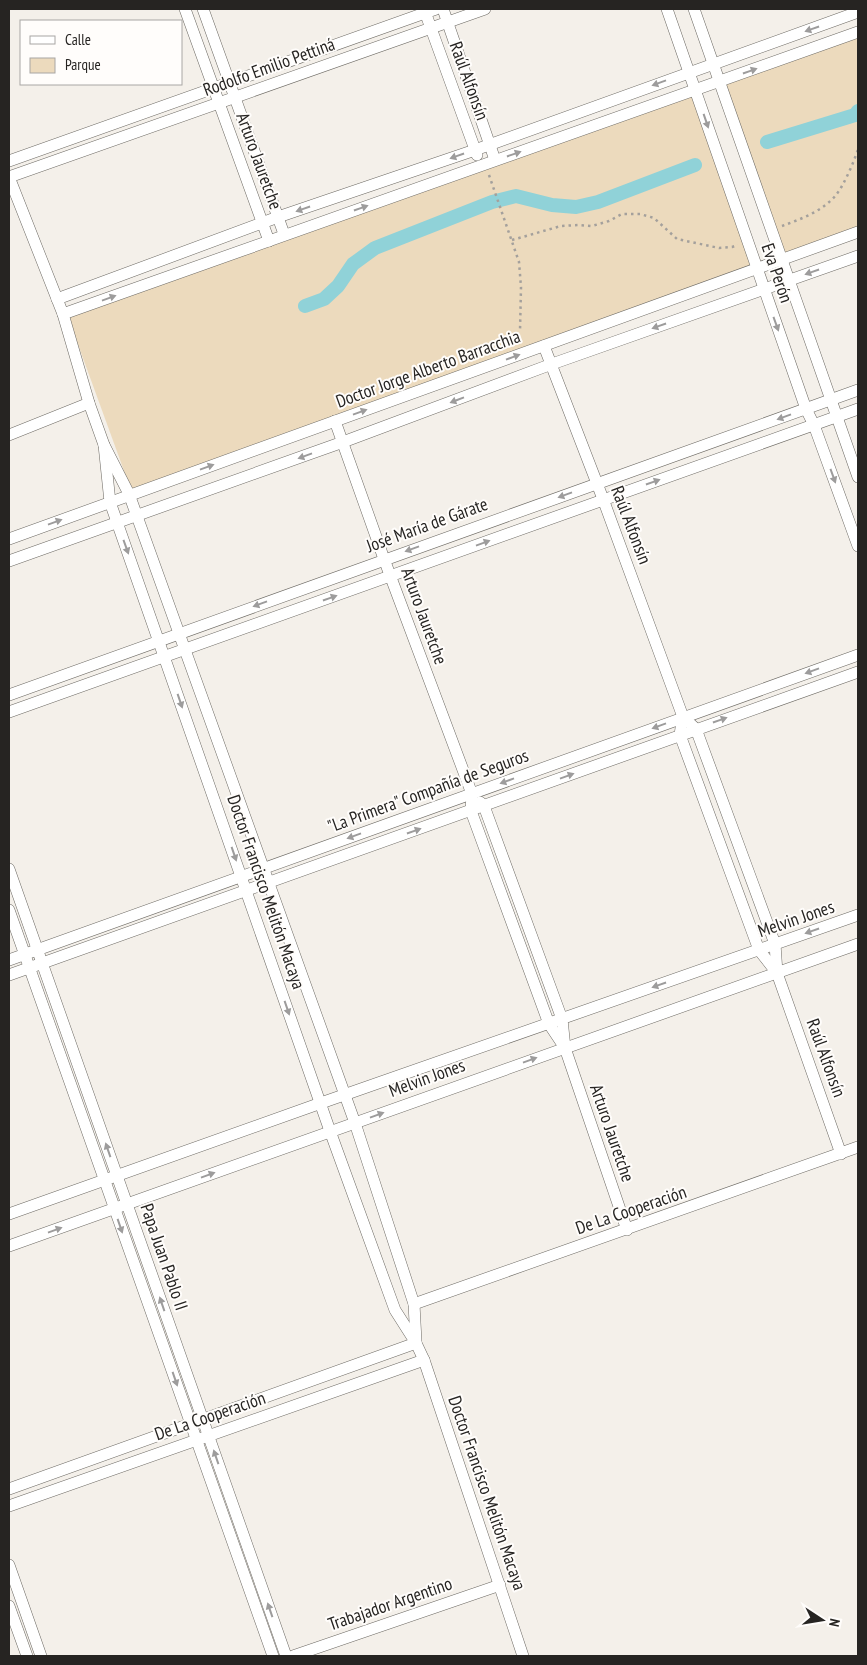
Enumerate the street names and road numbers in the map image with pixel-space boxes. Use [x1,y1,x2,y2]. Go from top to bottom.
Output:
street label: Rodolfo Emilio Pettiná [200,32,338,101]
street label: Raúl Alfonsín [445,38,494,123]
street label: Arturo Jauretche [231,109,288,212]
street label: Eva Perón [757,240,798,306]
street label: Doctor Jorge Alberto Barracchia [332,324,523,413]
street label: Raúl Alfonsín [606,482,657,567]
street label: José María de Gárate [362,492,491,557]
street label: Arturo Jauretche [396,564,453,667]
street label: "La Primera" Compañía de Seguros [324,743,531,838]
street label: Doctor Francisco Melitón Macaya [222,792,311,992]
street label: Melvin Jones [755,895,837,942]
street label: Raúl Alfonsín [802,1015,851,1100]
street label: Melvin Jones [386,1053,468,1102]
street label: Arturo Jauretche [585,1081,640,1185]
street label: De La Cooperación [572,1180,689,1239]
street label: Papa Juan Pablo II [135,1200,194,1313]
street label: De La Cooperación [151,1386,268,1445]
street label: Doctor Francisco Melitón Macaya [443,1393,532,1593]
street label: Trabajador Argentino [325,1571,455,1636]

